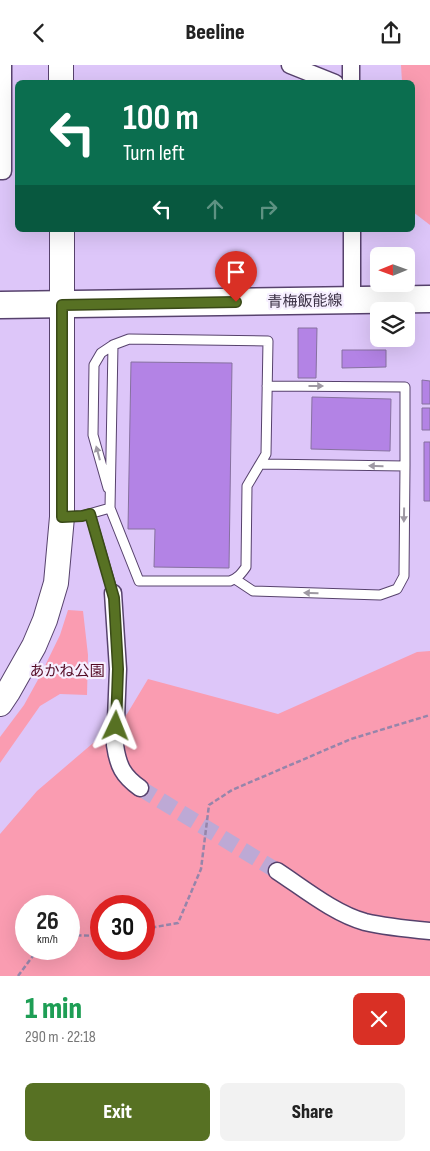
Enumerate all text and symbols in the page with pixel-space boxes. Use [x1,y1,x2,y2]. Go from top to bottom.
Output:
icon: back [25,19,53,47]
text: Beeline [185,19,245,46]
icon: share [377,19,405,47]
text: 100 m [123,97,199,140]
icon: left [40,100,105,165]
text: Turn left [123,140,185,167]
icon: left [148,195,176,223]
icon: ahead [201,195,229,223]
icon: right [254,195,282,223]
north arrow [370,247,415,293]
map controls [370,247,415,347]
pin [215,251,257,302]
icon: arrive [222,258,250,286]
street label: 青梅飯能線 [267,291,343,312]
button: layers [370,302,415,347]
one-way arrow [308,382,324,390]
one-way arrow [94,446,102,461]
one-way arrow [368,462,384,470]
one-way arrow [400,507,408,523]
one-way arrow [303,589,319,597]
park label: あかね公園 [29,662,105,681]
position arrow [89,699,141,751]
speed limit sign: 30 [90,895,155,960]
text: 26 [36,906,59,937]
text: km/h [37,932,58,947]
text: 1 min [25,991,82,1027]
button: close [353,993,405,1045]
text: 290 m · 22:18 [25,1028,96,1047]
button: Exit [25,1083,210,1141]
button: Share [220,1083,405,1141]

